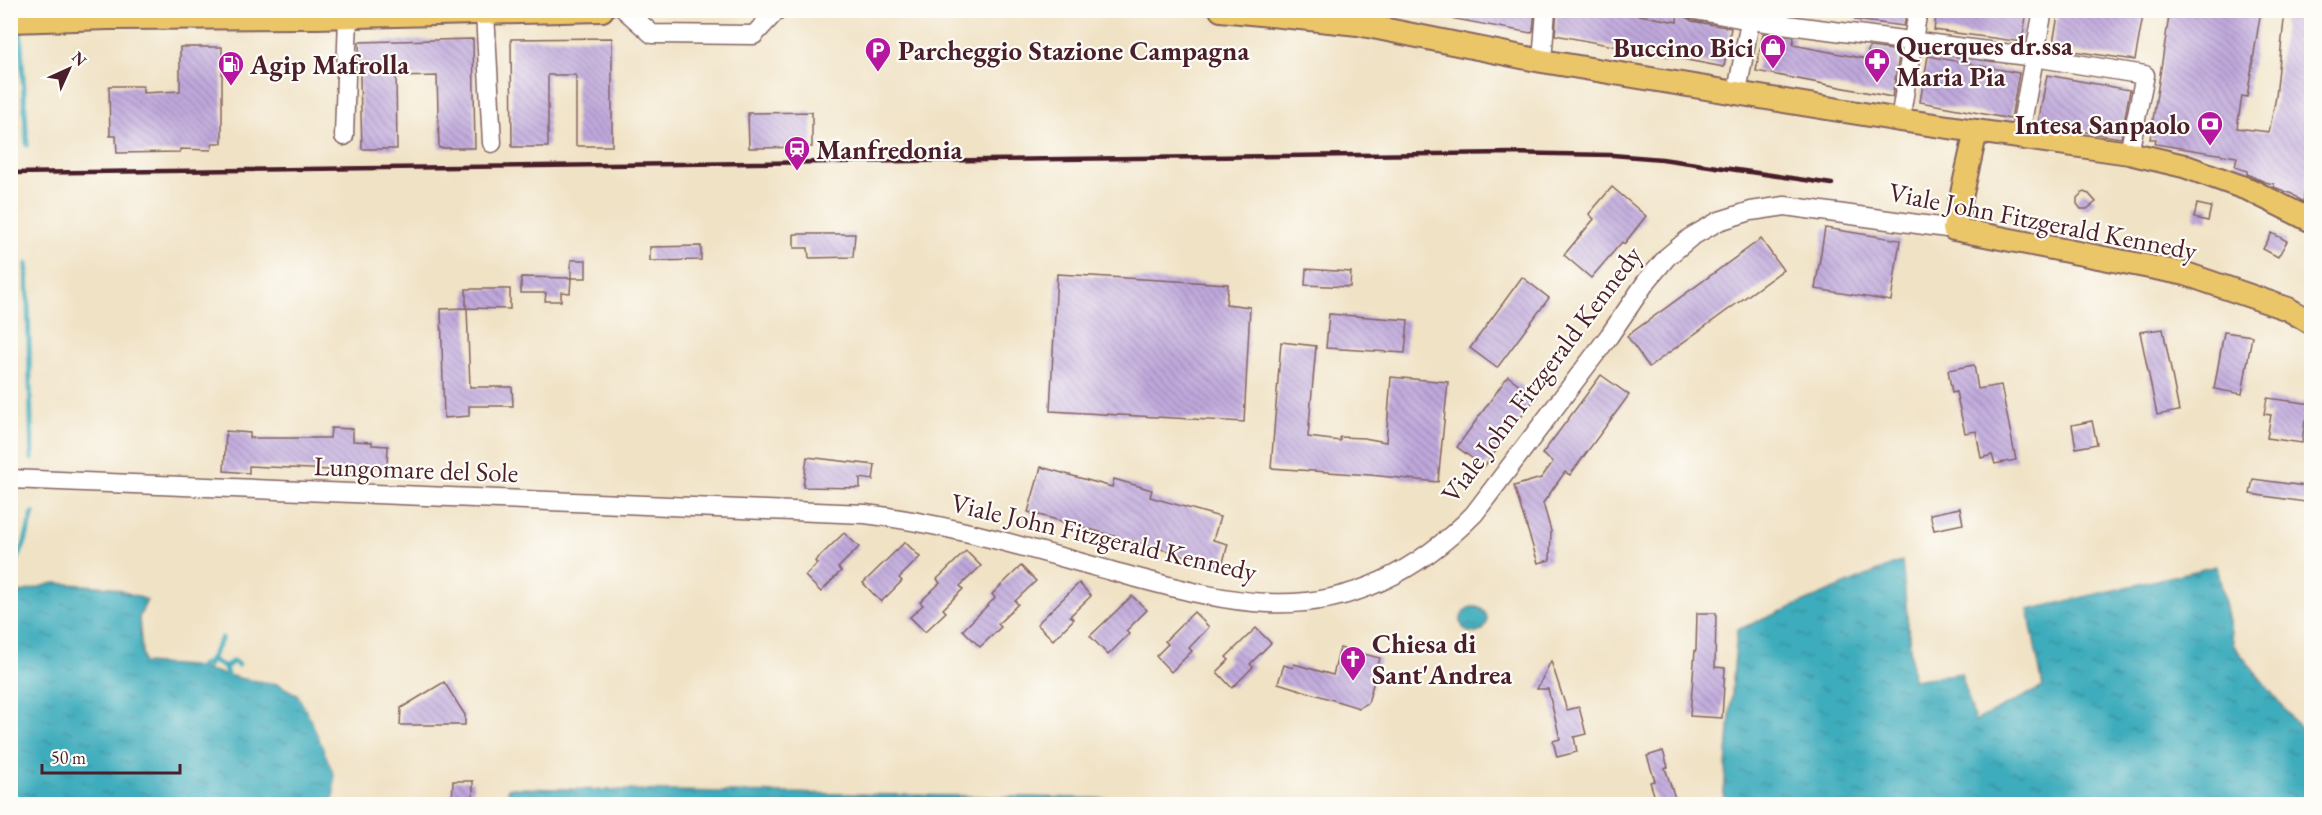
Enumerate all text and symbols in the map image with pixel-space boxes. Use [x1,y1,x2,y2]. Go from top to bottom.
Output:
place label: Querques dr.ssa Maria Pia [1896,28,2073,94]
place label: Buccino Bici [1613,30,1754,65]
shop icon: Buccino Bici [1758,32,1788,70]
place label: Parcheggio Stazione Campagna [898,33,1249,68]
parking icon: Parcheggio Stazione Campagna [863,35,893,73]
north arrow [39,39,99,99]
pharmacy icon: Querques dr.ssa Maria Pia [1862,46,1892,84]
text: N [67,47,91,71]
place label: Agip Mafrolla [249,47,409,82]
fuel station icon: Agip Mafrolla [216,49,246,87]
place label: Intesa Sanpaolo [2015,107,2190,142]
bank icon: Intesa Sanpaolo [2195,109,2225,147]
place label: Manfredonia [816,132,962,167]
station icon: Manfredonia [782,134,812,172]
street label: Viale John Fitzgerald Kennedy [1886,174,2200,268]
street label: Viale John Fitzgerald Kennedy [1433,238,1649,510]
street label: Lungomare del Sole [313,448,519,490]
street label: Viale John Fitzgerald Kennedy [948,485,1261,589]
place label: Chiesa di Sant'Andrea [1372,626,1512,692]
church icon: Chiesa di Sant'Andrea [1338,644,1368,682]
scale bar [42,737,180,775]
text: 50 m [51,746,86,769]

